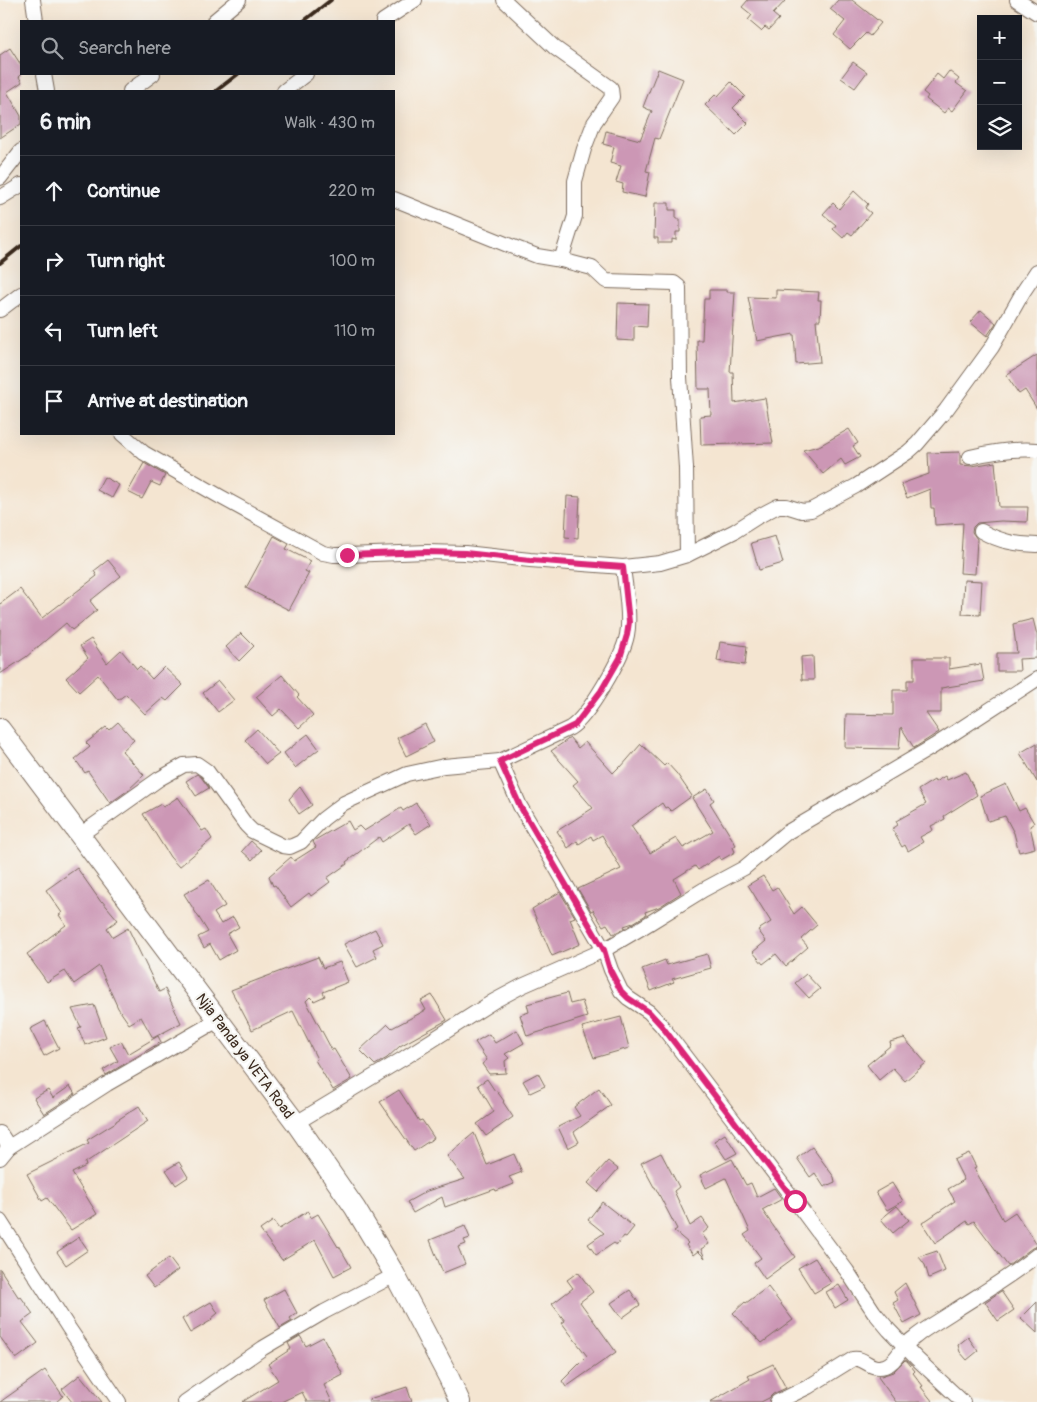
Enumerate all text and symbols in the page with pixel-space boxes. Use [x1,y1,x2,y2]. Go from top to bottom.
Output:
map controls [977,15,1022,150]
button: + [977,15,1022,60]
search box [20,20,395,75]
icon: search [38,34,66,62]
text: Search here [78,36,171,60]
button: − [977,60,1022,105]
button: layers [977,105,1022,150]
text: 6 min [40,109,91,136]
text: Walk · 430 m [284,113,375,133]
icon: ahead [40,177,68,205]
text: Continue [87,179,160,203]
text: 220 m [329,181,375,201]
icon: right [40,247,68,275]
text: Turn right [87,249,165,273]
text: 100 m [329,251,375,271]
icon: left [40,317,68,345]
text: Turn left [87,319,157,343]
text: 110 m [334,321,375,341]
icon: arrive [40,387,68,415]
text: Arrive at destination [87,389,248,413]
route end [336,544,359,567]
street label: Njia Panda ya VETA Road [191,990,298,1123]
route start [784,1190,807,1213]

